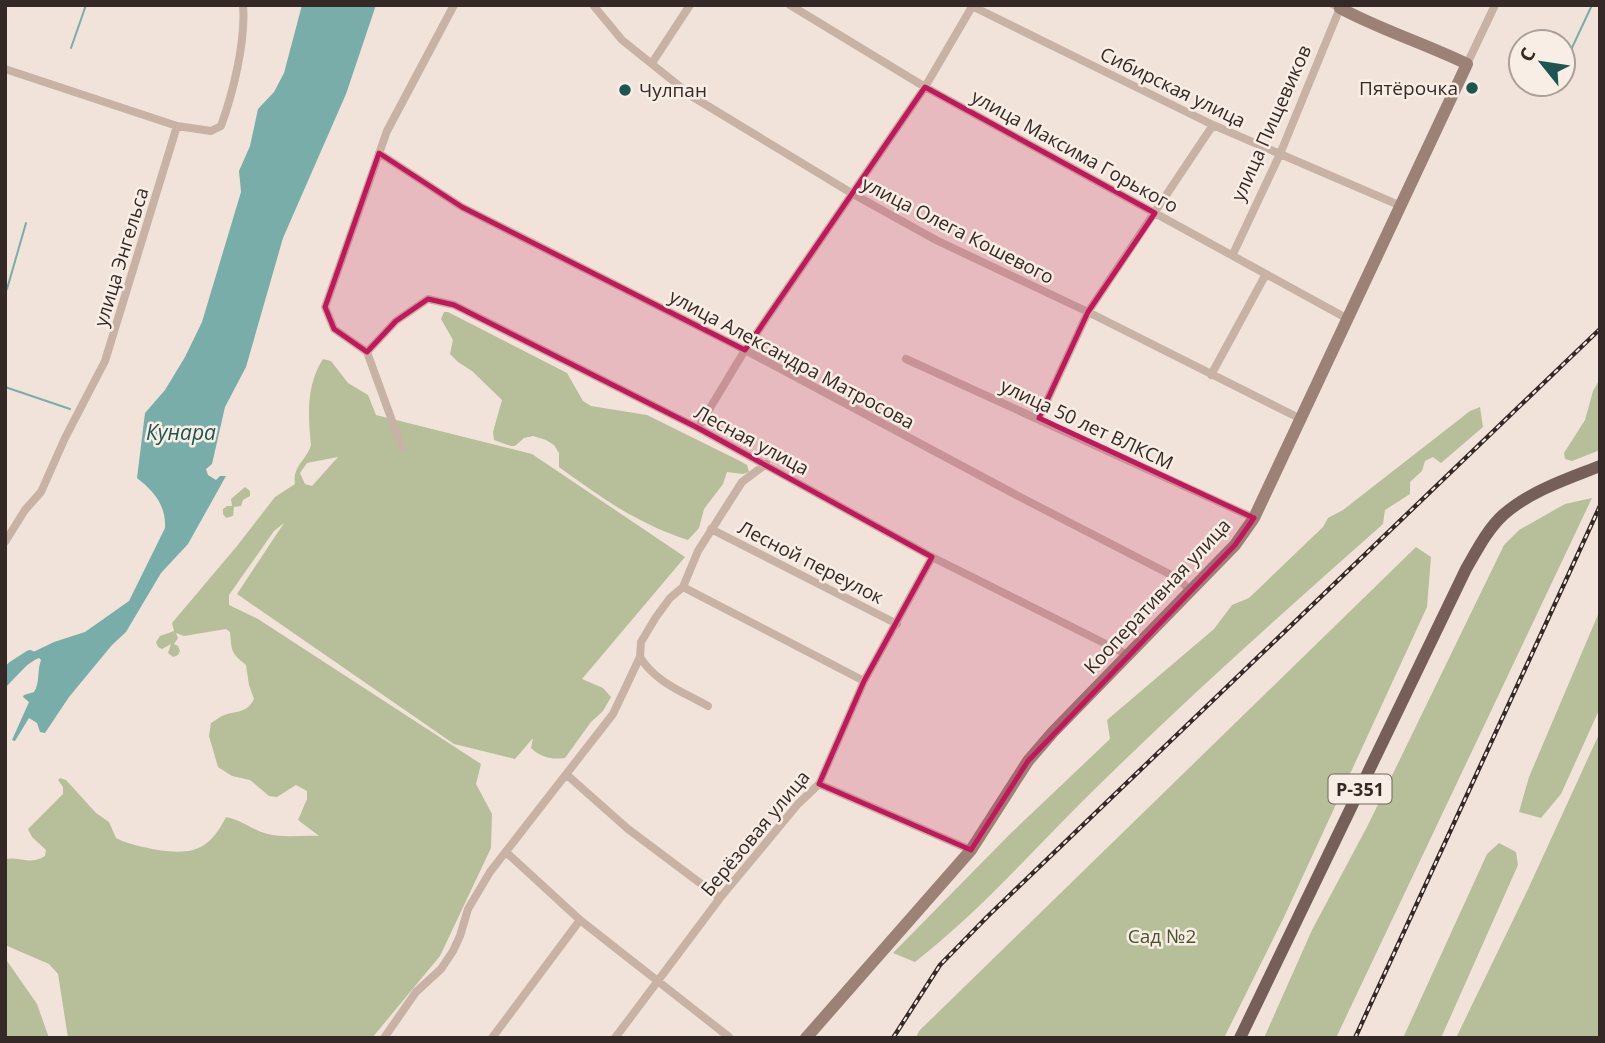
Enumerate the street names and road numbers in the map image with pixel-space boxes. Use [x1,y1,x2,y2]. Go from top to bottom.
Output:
street label: Сибирская улица [1096,40,1250,134]
street label: улица Пищевиков [1225,41,1317,205]
street label: улица Максима Горького [967,83,1183,219]
street label: улица Олега Кошевого [857,170,1059,290]
street label: улица Энгельса [87,184,155,330]
street label: улица Александра Матросова [665,283,919,435]
street label: улица 50 лет ВЛКСМ [996,372,1178,476]
street label: Лесная улица [690,399,814,481]
street label: Кооперативная улица [1078,513,1236,679]
street label: Лесной переулок [734,514,888,610]
street label: Берёзовая улица [695,764,815,902]
road number: Р-351 [1328,774,1392,804]

